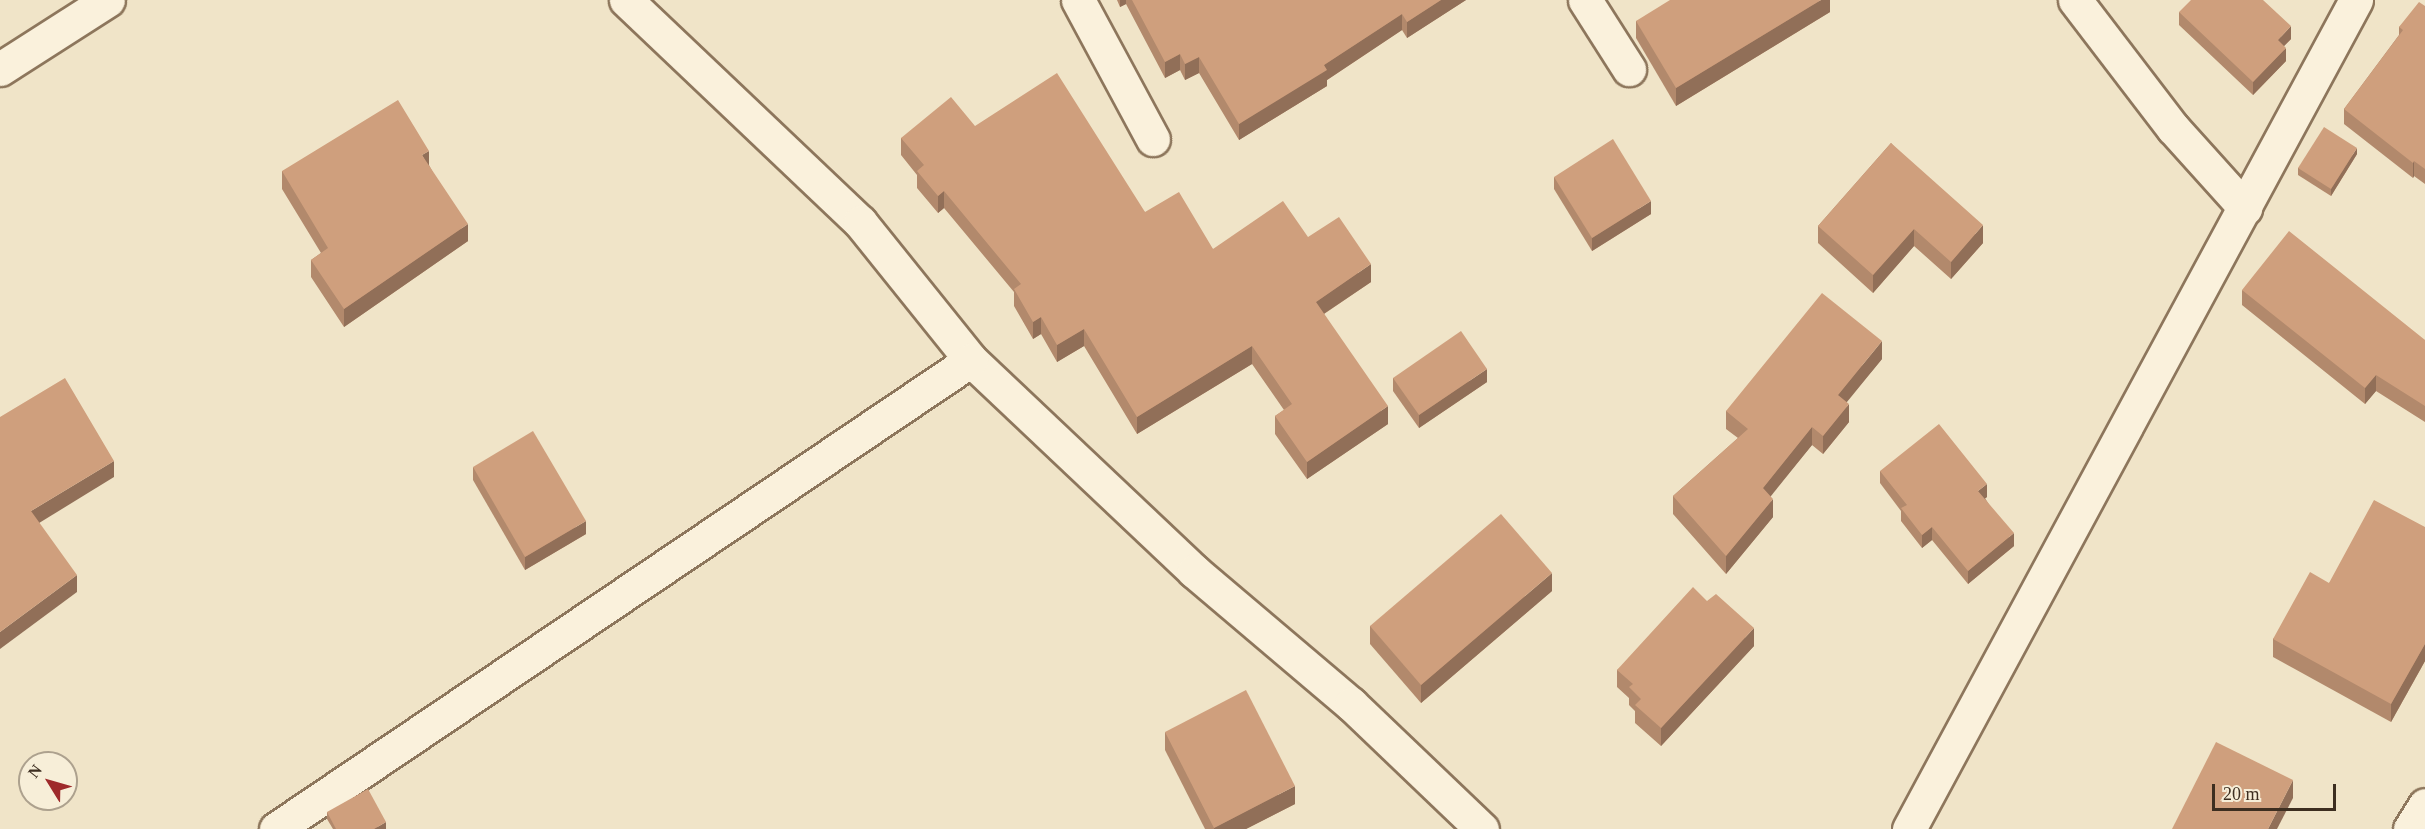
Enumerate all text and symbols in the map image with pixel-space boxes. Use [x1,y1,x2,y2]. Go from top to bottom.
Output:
north arrow [18,751,78,811]
text: N [25,761,45,781]
scale bar [2215,772,2340,810]
text: 20 m [2223,784,2260,804]

